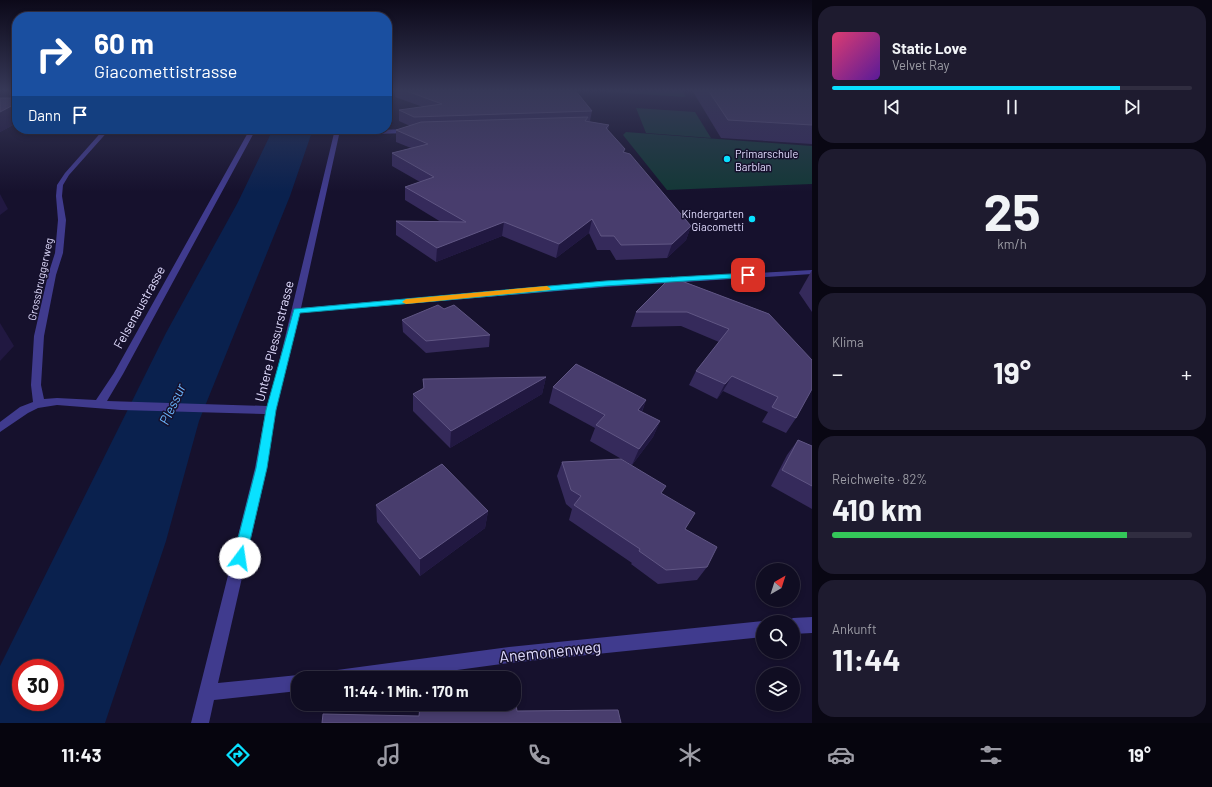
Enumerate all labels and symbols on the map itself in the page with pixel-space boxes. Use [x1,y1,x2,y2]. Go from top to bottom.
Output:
place label: Primarschule Barblan [735,147,798,173]
marker: Primarschule Barblan [722,154,732,164]
place label: Kindergarten Giacometti [682,207,744,233]
marker: Kindergarten Giacometti [747,214,757,224]
street label: Grossbruggerweg [25,236,55,322]
pin [731,258,765,292]
street label: Felsenaustrasse [110,263,168,351]
street label: Untere Plessurstrasse [251,279,297,403]
water label: Plessur [155,380,189,427]
position arrow [219,537,261,579]
north arrow [756,563,800,607]
street label: Anemonenweg [498,636,602,666]
speed limit sign: 30 [12,659,64,711]

